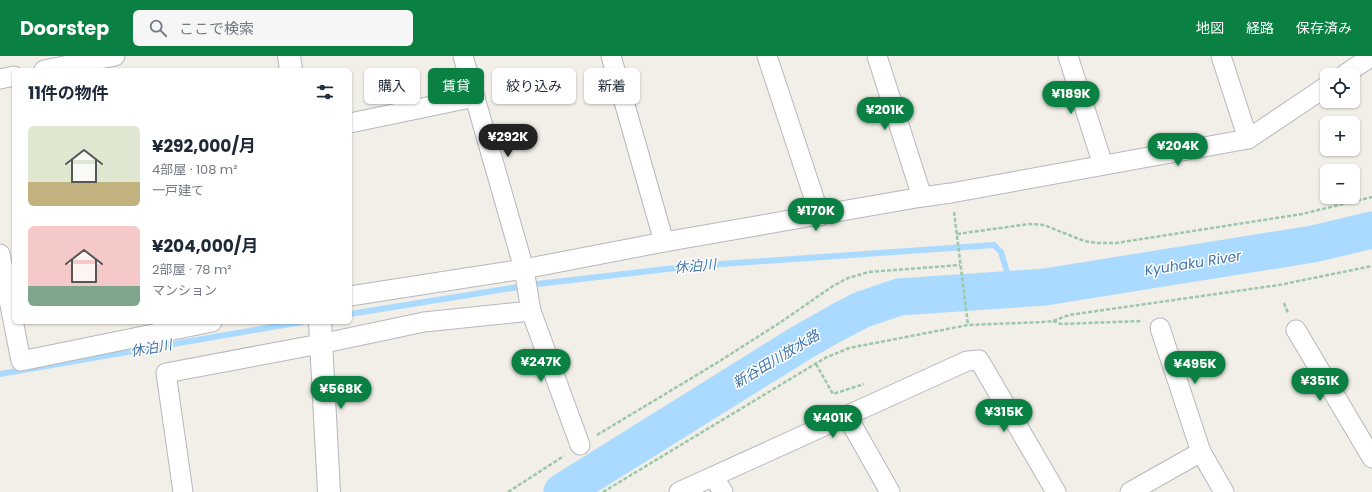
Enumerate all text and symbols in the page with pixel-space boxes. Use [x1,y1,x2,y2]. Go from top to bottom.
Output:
search box [133,10,413,46]
text: Doorstep [20,15,109,42]
icon: search [147,17,169,39]
text: ここで検索 [179,18,254,39]
text: 地図 [1196,18,1224,38]
text: 経路 [1246,18,1274,38]
text: 保存済み [1296,18,1352,38]
chip: 購入 [364,68,420,104]
chip: 賃貸 [428,68,484,104]
chip: 絞り込み [492,68,576,104]
chip: 新着 [584,68,640,104]
map controls [1320,68,1360,204]
button: locate [1320,68,1360,108]
text: 11件の物件 [28,81,109,105]
icon: filters [314,81,336,103]
pin: ¥189K [1043,81,1099,115]
text: ¥189K [1051,84,1091,103]
pin: ¥201K [857,97,913,131]
text: ¥201K [866,100,904,119]
button: + [1320,116,1360,156]
pin: ¥292K [480,124,536,158]
text: ¥292K [488,127,528,146]
pin: ¥204K [1150,133,1206,167]
text: ¥292,000/月 [152,134,256,158]
text: ¥204K [1157,136,1199,155]
icon: home [60,142,108,190]
text: 4部屋 · 108 m² [152,160,238,179]
button: − [1320,164,1360,204]
text: 一戸建て [152,181,204,200]
pin: ¥170K [788,198,844,232]
text: ¥170K [797,201,835,220]
text: ¥204,000/月 [152,234,259,258]
icon: home [60,242,108,290]
water label: Kyuhaku River [1143,245,1244,281]
water label: 休泊川 [673,254,719,278]
text: 2部屋 · 78 m² [152,260,232,279]
text: マンション [152,281,217,300]
water label: 新谷田川放水路 [729,325,824,393]
water label: 休泊川 [129,334,175,361]
pin: ¥247K [513,349,569,383]
pin: ¥495K [1167,351,1223,385]
text: ¥247K [521,352,561,371]
text: ¥495K [1173,354,1217,373]
pin: ¥351K [1292,368,1348,402]
text: ¥351K [1301,371,1340,390]
pin: ¥568K [313,376,369,410]
text: ¥568K [320,379,362,398]
pin: ¥315K [976,399,1032,433]
text: ¥315K [985,402,1024,421]
pin: ¥401K [805,405,861,439]
text: ¥401K [813,408,853,427]

